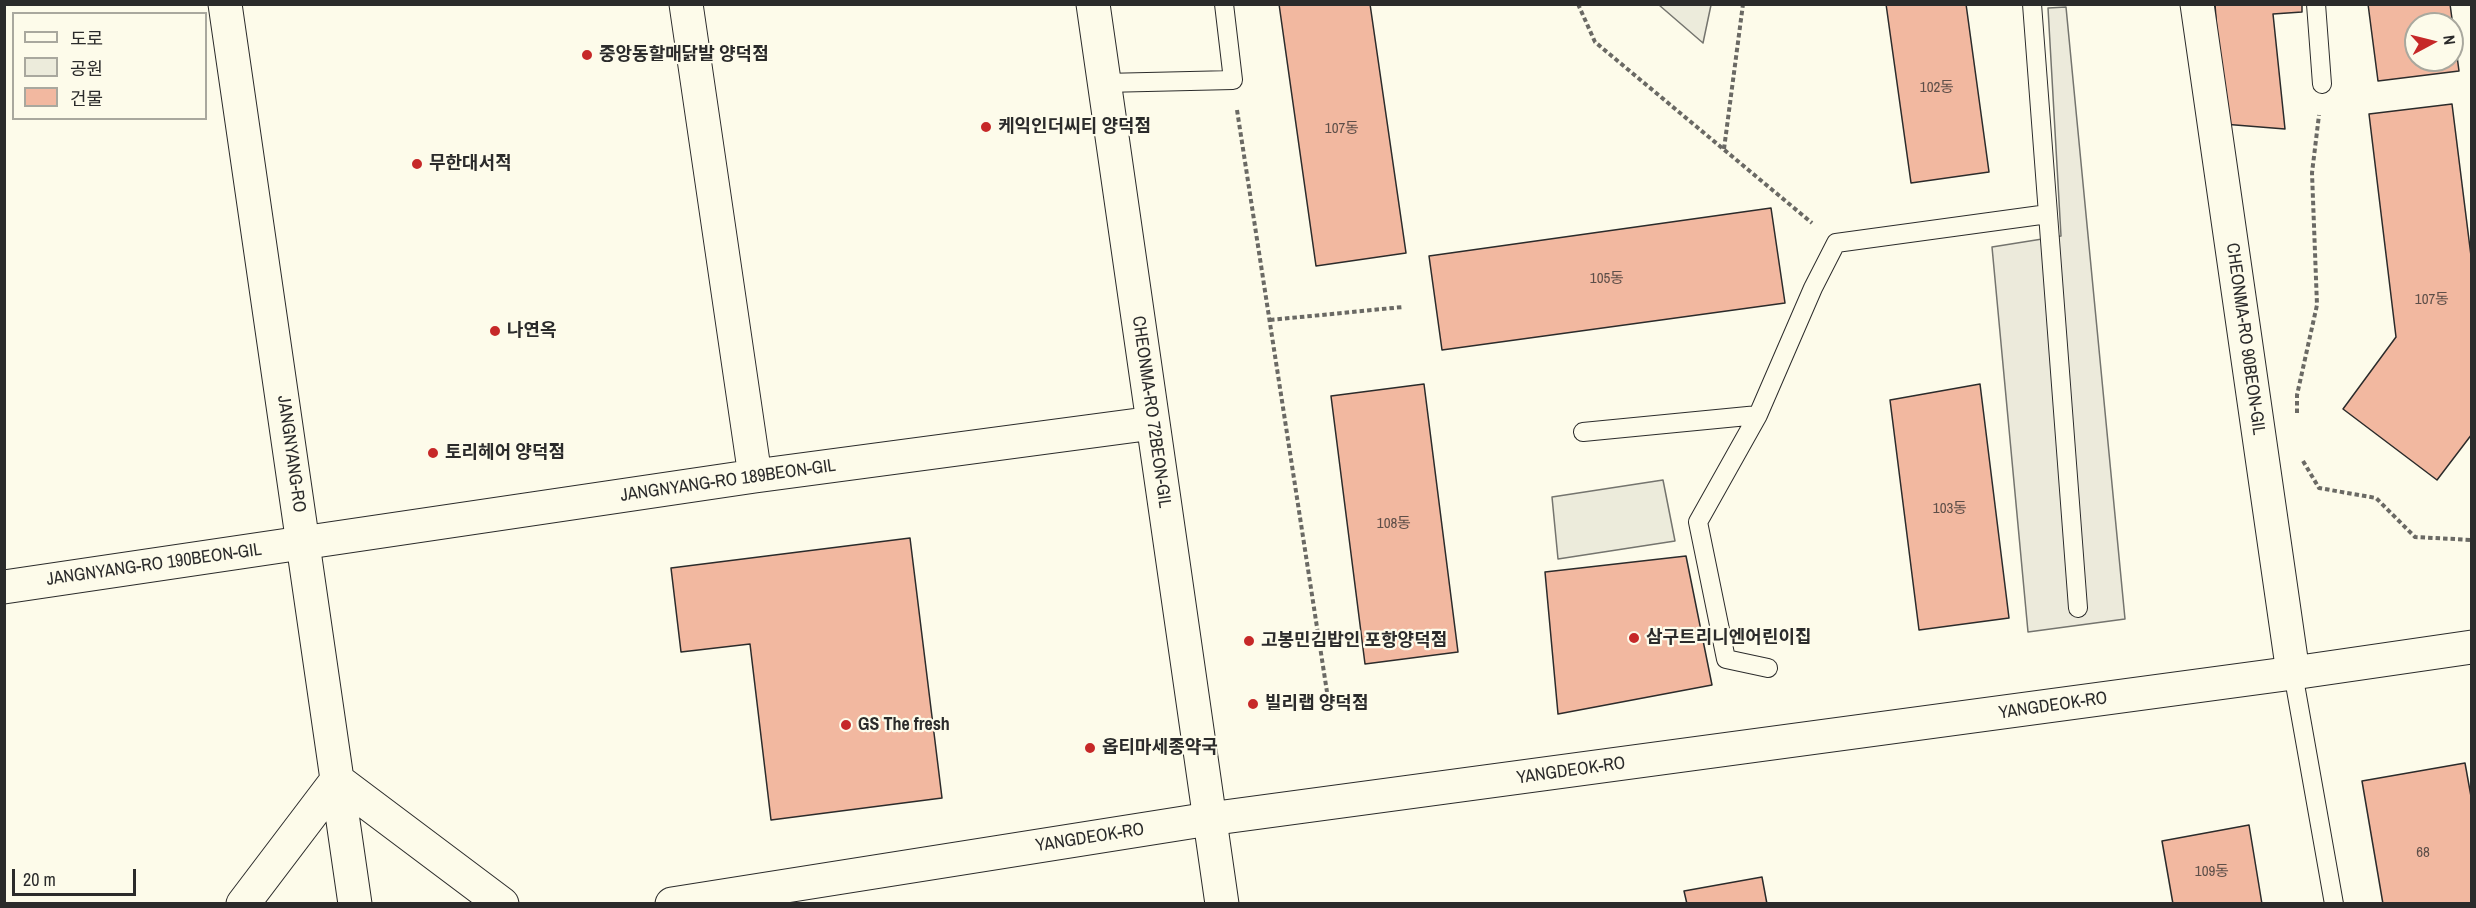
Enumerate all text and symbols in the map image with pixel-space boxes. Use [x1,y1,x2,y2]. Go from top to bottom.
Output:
legend [12,12,207,120]
north arrow [2404,12,2464,72]
text: 도로 [70,26,103,51]
text: N [2438,34,2461,46]
place label: 중앙동할매닭발 양덕점 [599,44,769,66]
marker: 중앙동할매닭발 양덕점 [580,48,594,62]
text: 공원 [70,56,103,81]
house number: 102동 [1920,79,1954,97]
text: 건물 [70,86,103,111]
place label: 케익인더씨티 양덕점 [998,116,1151,138]
marker: 케익인더씨티 양덕점 [979,120,993,134]
house number: 107동 [1325,120,1359,138]
place label: 무한대서적 [429,153,512,175]
marker: 무한대서적 [410,157,424,171]
street label: CHEONMA-RO 90BEON-GIL [2221,242,2269,436]
house number: 105동 [1590,270,1624,288]
house number: 107동 [2415,291,2449,309]
street label: CHEONMA-RO 72BEON-GIL [1127,315,1175,509]
place label: 나연옥 [507,320,557,342]
marker: 나연옥 [488,324,502,338]
street label: JANGNYANG-RO [272,394,310,514]
place label: 토리헤어 양덕점 [445,442,565,464]
marker: 토리헤어 양덕점 [426,446,440,460]
street label: JANGNYANG-RO 189BEON-GIL [619,455,837,507]
house number: 103동 [1933,500,1967,518]
house number: 108동 [1377,515,1411,533]
street label: JANGNYANG-RO 190BEON-GIL [45,539,263,591]
place label: 삼구트리니엔어린이집 [1646,627,1812,649]
place label: 고봉민김밥인 포항양덕점 [1261,630,1447,652]
marker: 삼구트리니엔어린이집 [1627,631,1641,645]
marker: 고봉민김밥인 포항양덕점 [1242,634,1256,648]
street label: YANGDEOK-RO [1997,688,2109,724]
place label: 빌리랩 양덕점 [1265,693,1368,715]
marker: 빌리랩 양덕점 [1246,697,1260,711]
place label: GS The fresh [858,714,950,736]
marker: GS The fresh [839,718,853,732]
place label: 옵티마세종약국 [1102,737,1218,759]
marker: 옵티마세종약국 [1083,741,1097,755]
street label: YANGDEOK-RO [1515,753,1627,789]
street label: YANGDEOK-RO [1034,819,1146,857]
house number: 68 [2416,844,2430,862]
scale bar [15,857,140,895]
house number: 109동 [2195,863,2229,881]
text: 20 m [23,867,56,892]

